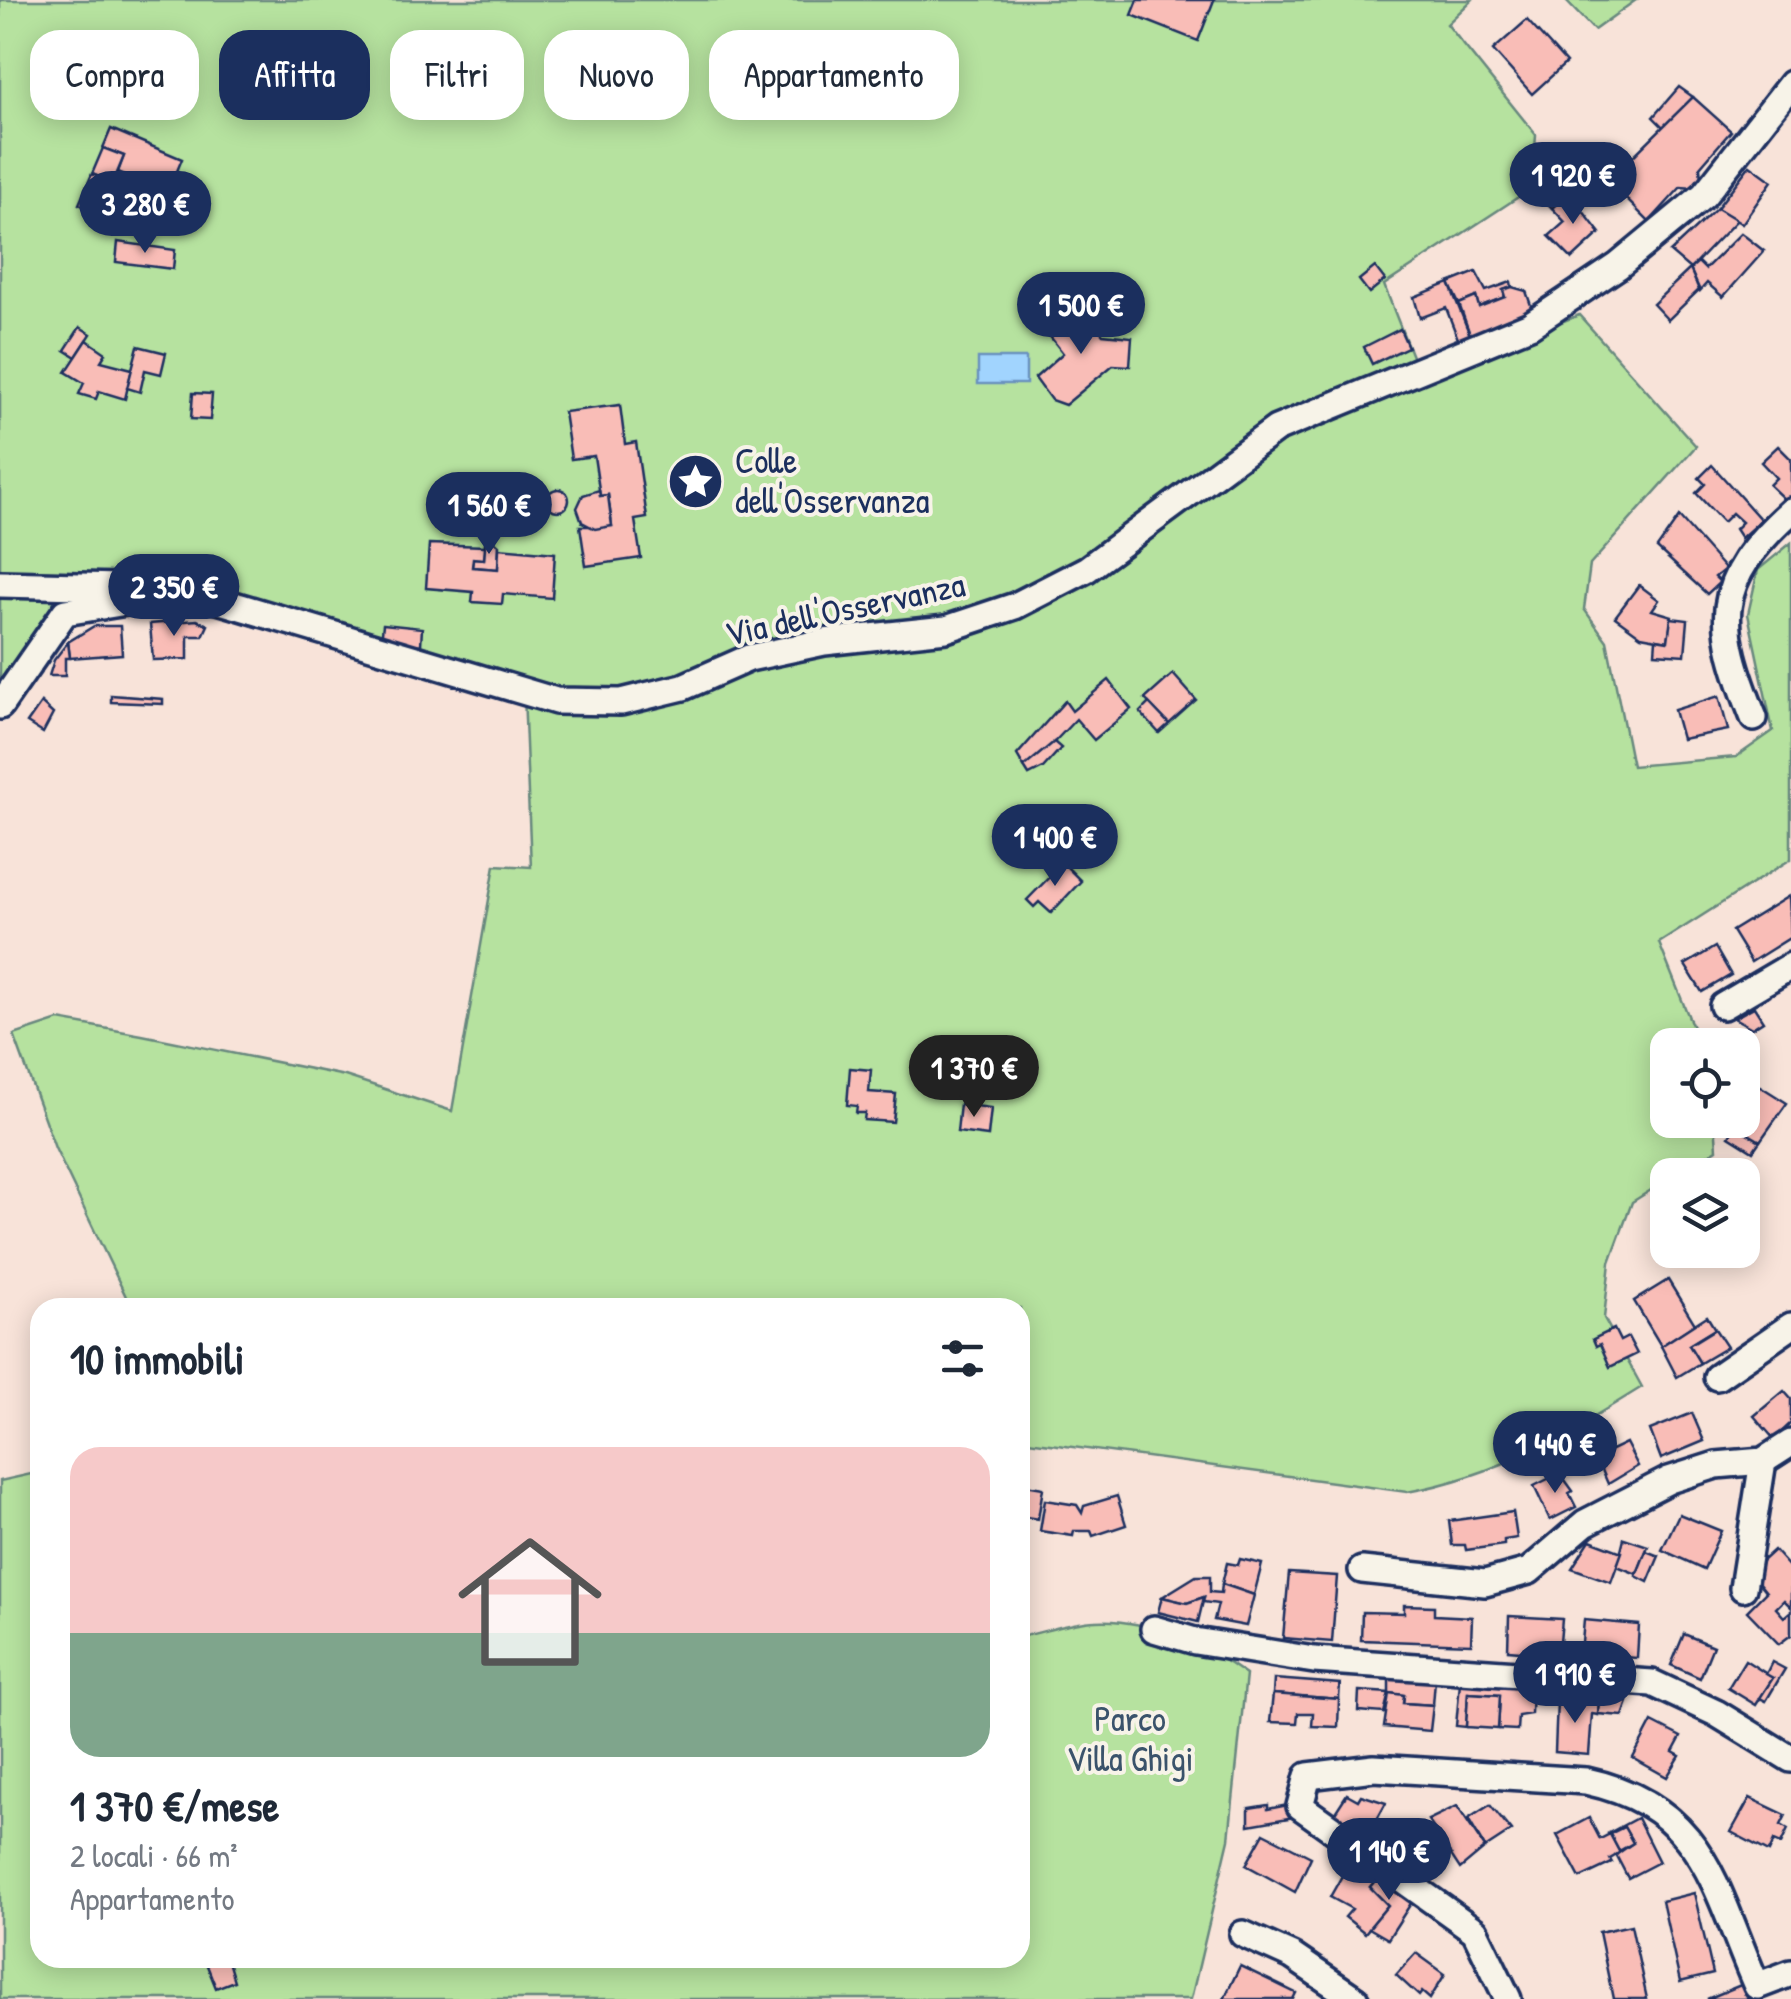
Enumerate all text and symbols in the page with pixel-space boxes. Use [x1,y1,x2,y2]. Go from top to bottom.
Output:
chip: Compra [30,30,199,120]
chip: Affitta [219,30,370,120]
chip: Filtri [390,30,524,120]
chip: Nuovo [544,30,689,120]
chip: Appartamento [709,30,959,120]
pin: 1 920 € [1481,142,1665,227]
text: 1 920 € [1532,153,1614,196]
pin: 3 280 € [53,171,237,256]
text: 3 280 € [101,182,189,225]
pin: 1 500 € [989,272,1173,357]
text: 1 500 € [1039,283,1123,326]
place label: Colle dell'Osservanza [735,437,930,524]
place icon: Colle dell'Osservanza [666,451,726,511]
pin: 1 560 € [397,472,581,557]
text: 1 560 € [448,483,530,526]
pin: 2 350 € [82,554,266,639]
street label: Via dell'Osservanza [721,560,969,657]
text: 2 350 € [130,565,218,608]
pin: 1 400 € [963,804,1147,889]
text: 1 400 € [1014,815,1096,858]
map controls [1650,1028,1760,1268]
button: locate [1650,1028,1760,1138]
pin: 1 370 € [882,1035,1066,1120]
text: 1 370 € [931,1046,1017,1089]
button: layers [1650,1158,1760,1268]
text: 10 immobili [70,1330,244,1387]
icon: filters [935,1331,990,1386]
pin: 1 440 € [1463,1411,1647,1496]
text: 1 440 € [1515,1422,1595,1465]
icon: home [440,1512,620,1692]
pin: 1 910 € [1483,1641,1667,1726]
text: 1 910 € [1535,1652,1615,1695]
park label: Parco Villa Ghigi [1066,1695,1194,1782]
text: 1 370 €/mese [70,1777,279,1834]
pin: 1 140 € [1297,1818,1481,1903]
text: 1 140 € [1349,1829,1429,1872]
text: 2 locali · 66 m² [70,1834,238,1877]
text: Appartamento [70,1877,234,1920]

